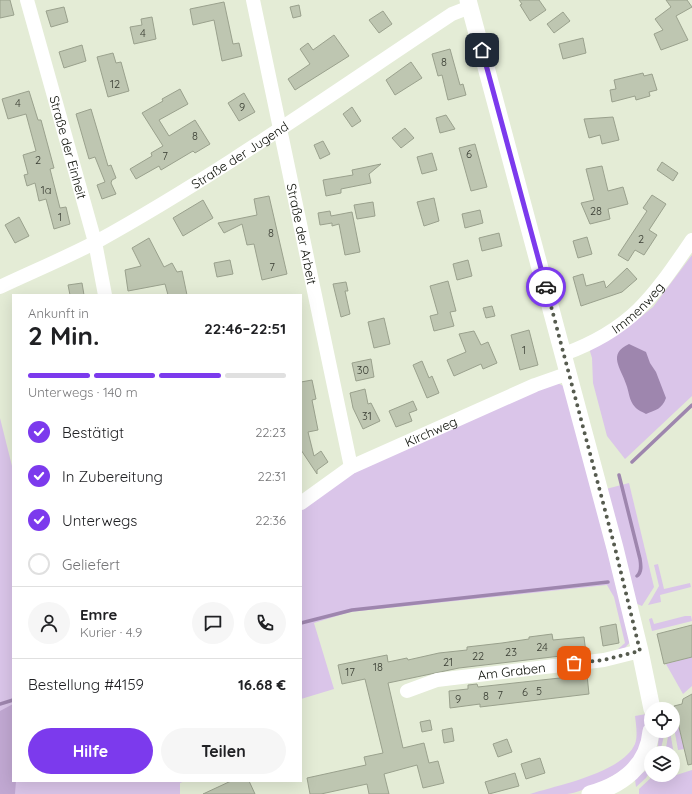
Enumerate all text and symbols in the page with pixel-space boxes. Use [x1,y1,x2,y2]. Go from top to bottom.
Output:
house number: 4 [140,26,146,40]
pin [465,33,499,67]
icon: home [471,39,493,61]
house number: 8 [441,55,447,69]
house number: 12 [110,77,120,91]
street label: Straße der Einheit [46,94,91,201]
house number: 4 [15,96,21,110]
house number: 9 [239,100,245,114]
street label: Straße der Jugend [188,118,291,192]
house number: 8 [192,129,198,143]
house number: 6 [466,147,472,161]
house number: 7 [162,149,168,163]
house number: 2 [35,153,41,167]
street label: Straße der Arbeit [284,182,320,286]
house number: 1a [41,183,51,197]
house number: 28 [590,204,602,218]
house number: 1 [58,210,62,224]
house number: 8 [268,226,274,240]
house number: 2 [638,232,644,246]
house number: 7 [269,260,275,274]
courier [526,267,566,307]
icon: car [535,276,557,298]
street label: Immenweg [608,279,667,337]
text: Ankunft in [28,305,89,321]
text: 2 Min. [28,319,99,352]
text: 22:46–22:51 [204,319,286,338]
house number: 1 [522,343,526,357]
house number: 30 [357,363,369,377]
text: Unterwegs · 140 m [28,384,138,400]
house number: 31 [362,409,372,423]
street label: Kirchweg [402,413,459,450]
icon: check [28,421,50,443]
text: Bestätigt [62,423,124,442]
text: 22:23 [255,424,286,440]
icon: check [28,465,50,487]
text: In Zubereitung [62,467,163,486]
text: 22:31 [258,468,286,484]
icon: check [28,509,50,531]
text: Unterwegs [62,511,137,530]
text: 22:36 [255,512,286,528]
text: Geliefert [62,555,120,574]
button: person [28,602,70,644]
button: chat [192,602,234,644]
button: phone [244,602,286,644]
text: Emre [80,605,117,624]
text: Kurier · 4.9 [80,624,142,640]
house number: 24 [536,640,548,654]
house number: 23 [505,645,517,659]
pin [557,646,591,680]
house number: 22 [472,649,484,663]
icon: bag [563,652,585,674]
house number: 21 [443,655,453,669]
street label: Am Graben [477,659,546,683]
house number: 18 [373,660,383,674]
house number: 17 [345,665,355,679]
text: Bestellung #4159 [28,675,144,694]
text: 16.68 € [238,675,286,694]
house number: 5 [536,684,542,698]
house number: 6 [522,685,528,699]
house number: 7 [497,688,503,702]
house number: 8 [483,689,489,703]
house number: 9 [455,692,461,706]
map controls [644,702,680,782]
button: locate [644,702,680,738]
button: Hilfe [28,728,153,774]
button: Teilen [161,728,286,774]
button: layers [644,746,680,782]

